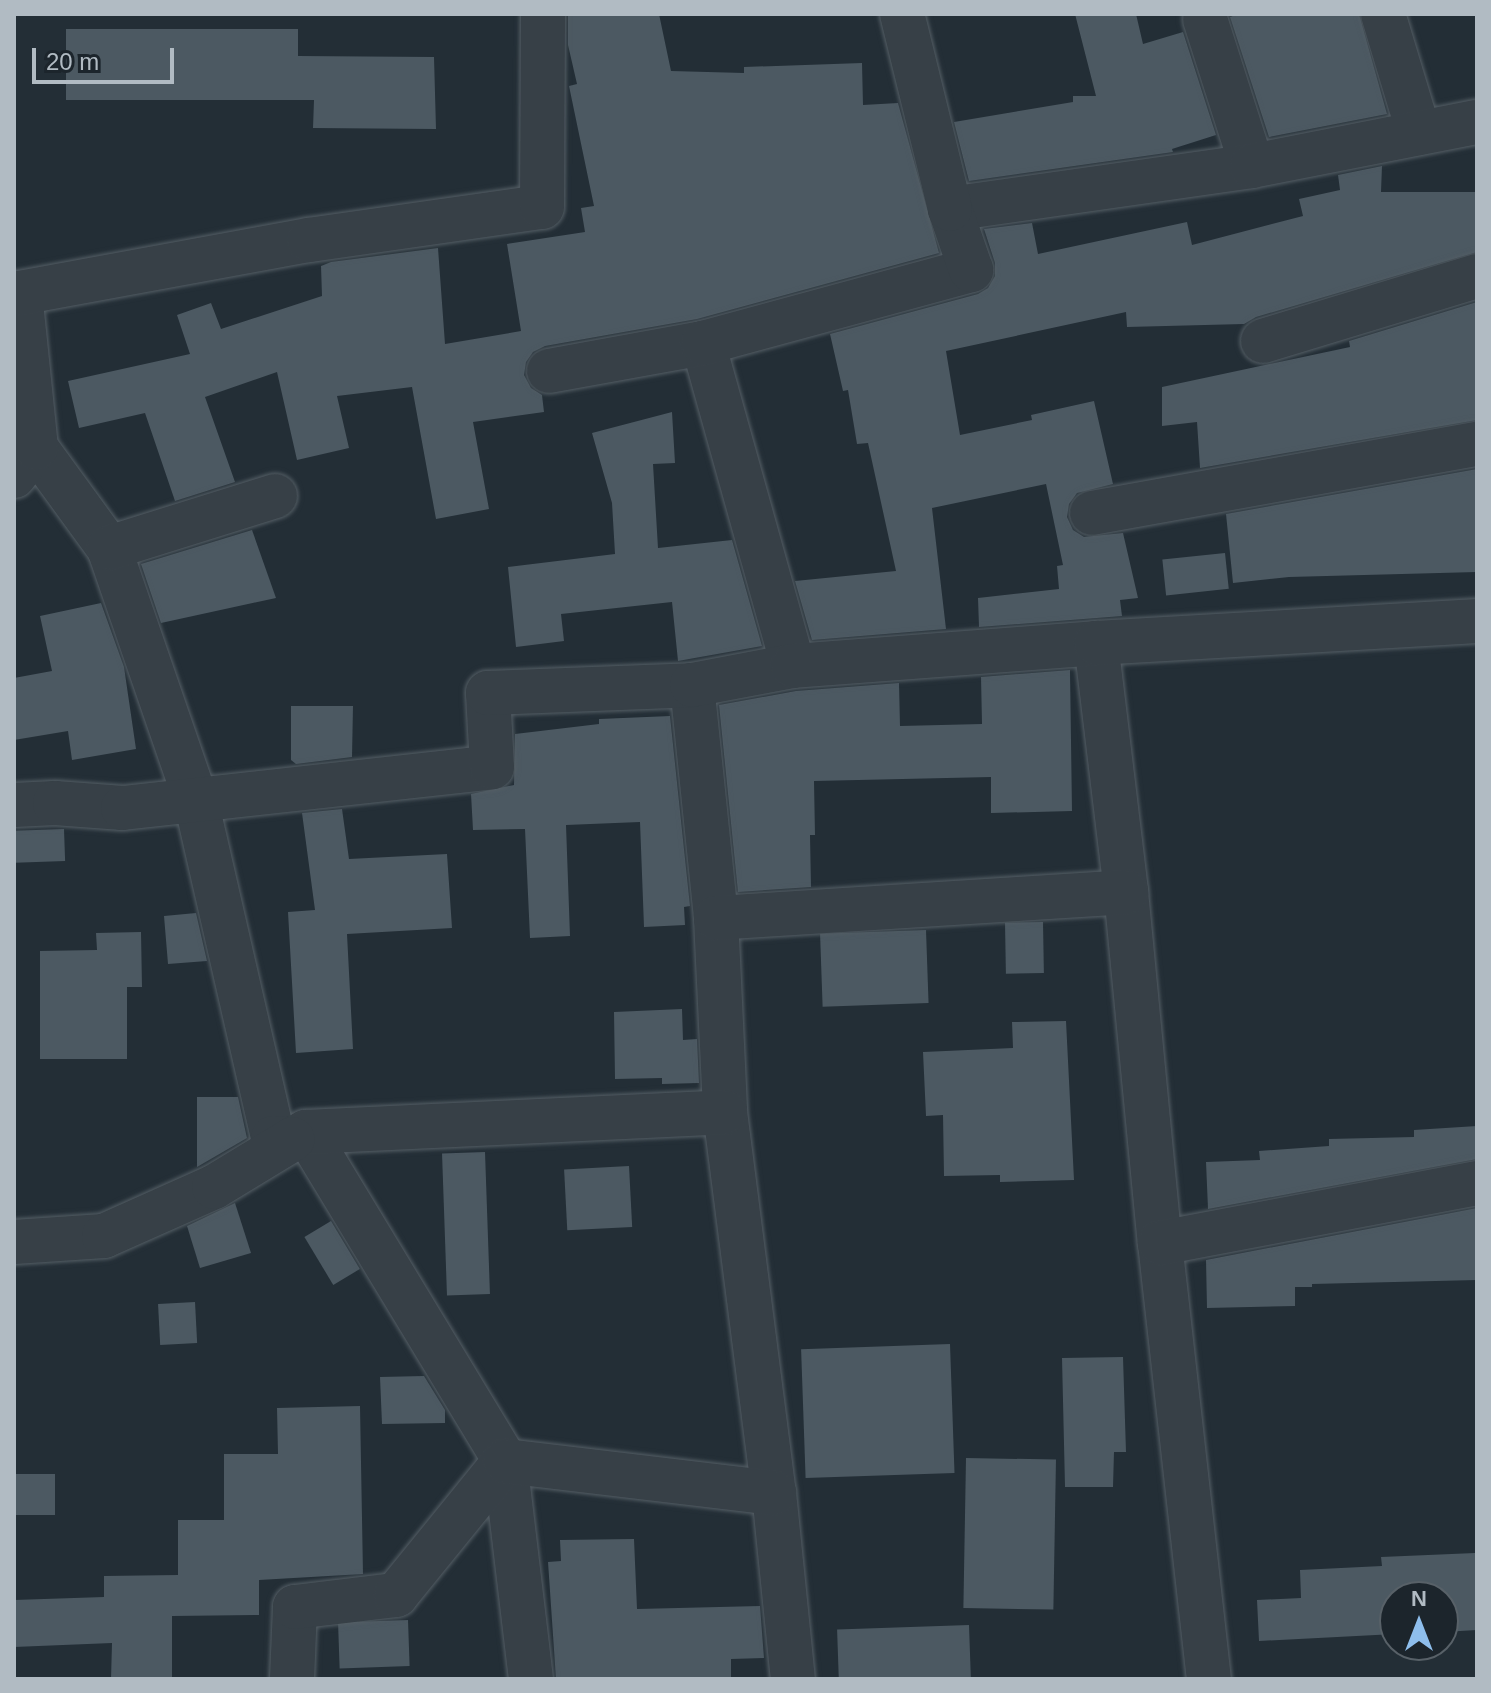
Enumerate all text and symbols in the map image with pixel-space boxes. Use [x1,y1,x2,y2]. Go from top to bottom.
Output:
scale bar [36,32,178,82]
text: 20 m [46,48,99,75]
north arrow [1379,1581,1459,1661]
text: N [1411,1586,1427,1611]

